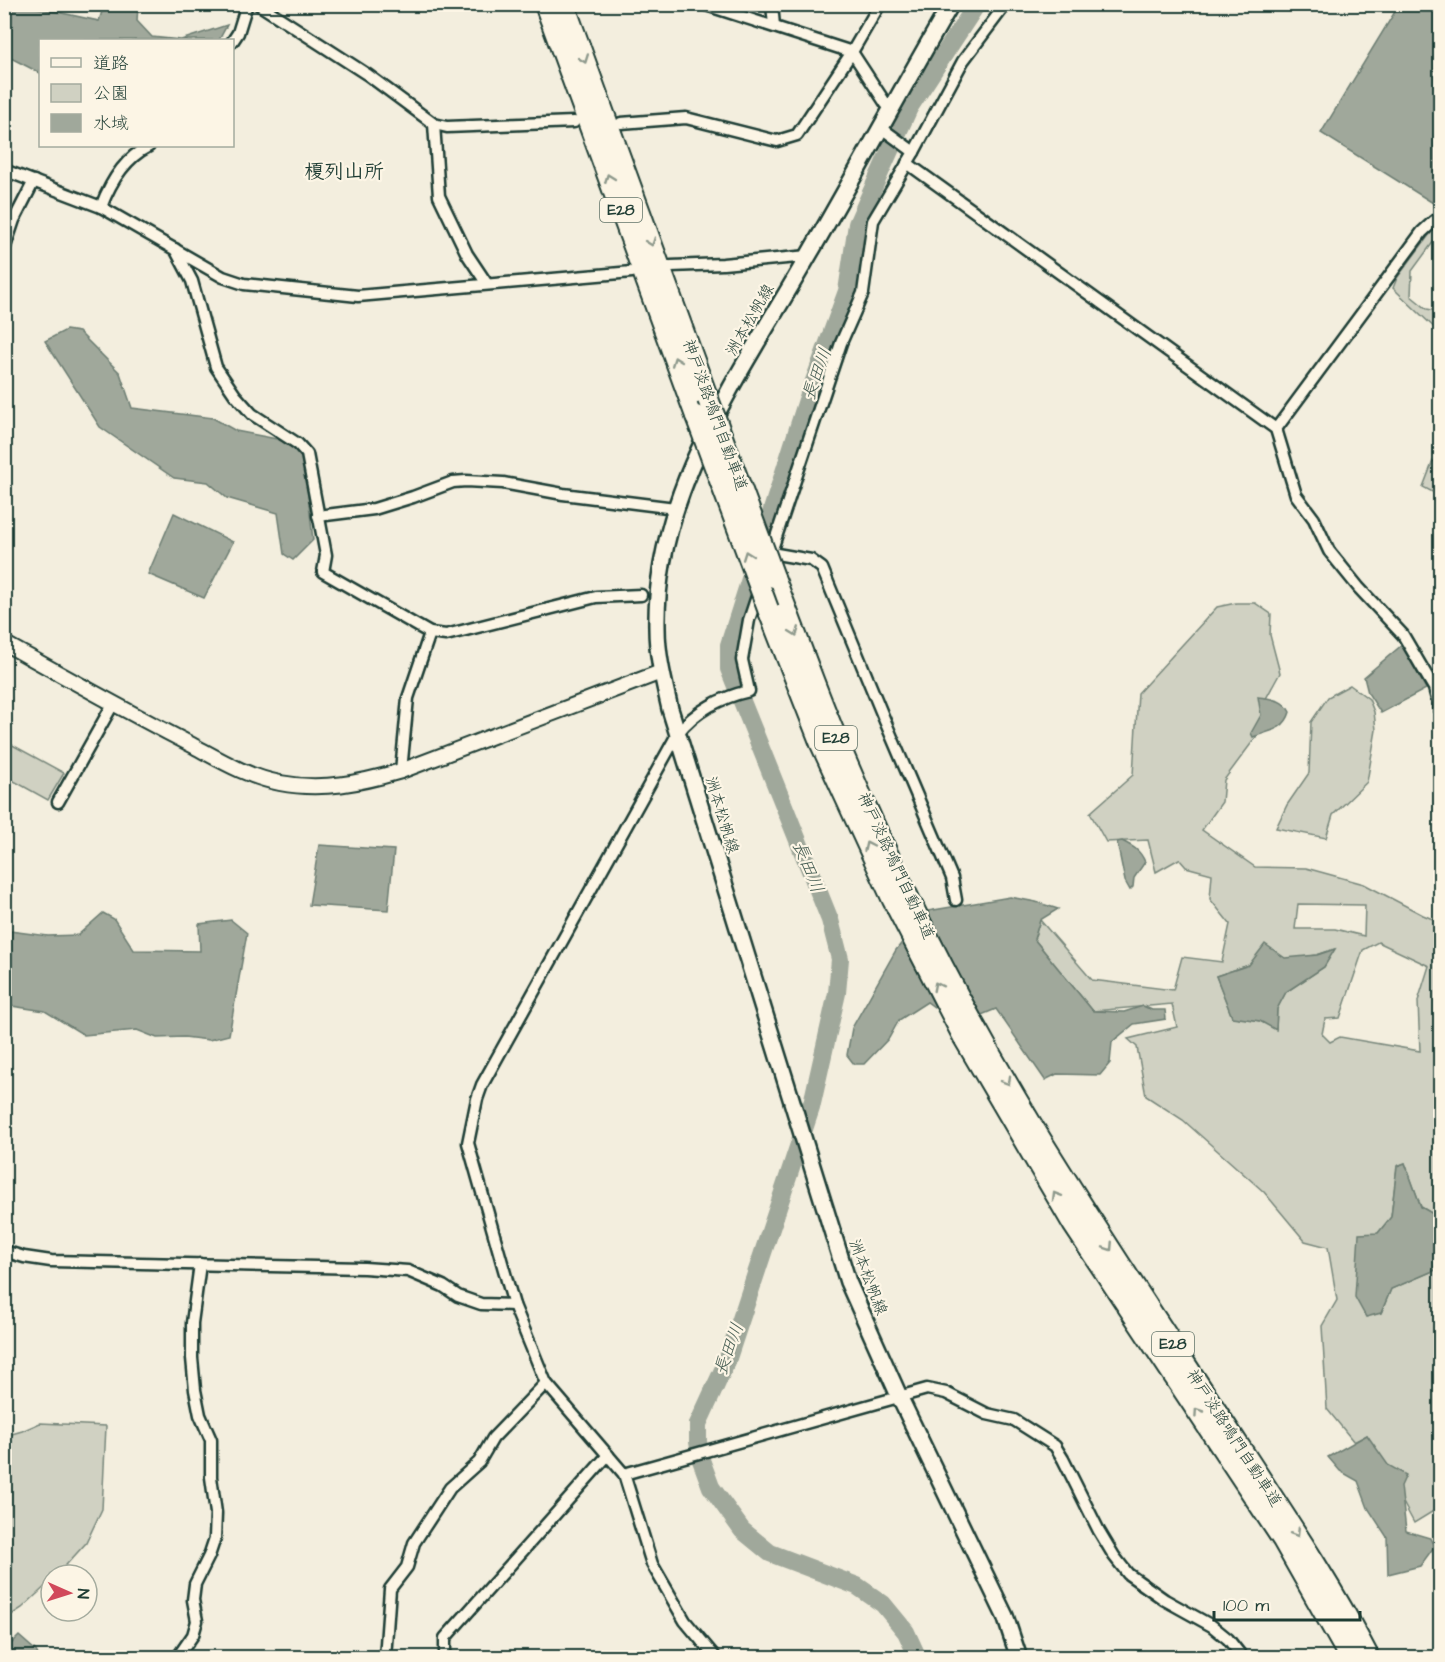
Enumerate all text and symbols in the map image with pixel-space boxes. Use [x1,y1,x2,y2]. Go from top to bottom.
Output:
legend [39,39,234,147]
text: 道路 [93,51,129,76]
one-way arrow [576,54,589,64]
text: 公園 [93,81,129,106]
text: 水域 [93,111,129,136]
district label: 榎列山所 [304,158,384,186]
one-way arrow [603,173,616,184]
road number: E28 [600,198,642,222]
one-way arrow [644,236,656,247]
street label: 洲本松帆線 [720,280,780,360]
street label: 神戸淡路鳴門自動車道 [677,336,753,494]
water label: 長田川 [796,344,838,404]
one-way arrow [670,357,683,367]
one-way arrow [742,550,755,560]
one-way arrow [788,626,801,637]
road number: E28 [815,726,857,750]
street label: 洲本松帆線 [700,774,744,856]
street label: 神戸淡路鳴門自動車道 [852,789,940,943]
water label: 長田川 [786,837,830,897]
one-way arrow [864,842,876,853]
one-way arrow [933,982,944,993]
one-way arrow [999,1075,1011,1085]
one-way arrow [1052,1192,1064,1202]
street label: 洲本松帆線 [843,1236,893,1318]
one-way arrow [1102,1240,1113,1251]
water label: 長田川 [708,1319,750,1379]
road number: E28 [1152,1332,1194,1356]
street label: 神戸淡路鳴門自動車道 [1181,1365,1287,1511]
one-way arrow [1193,1408,1205,1418]
one-way arrow [1289,1526,1300,1537]
north arrow [39,1563,99,1623]
scale bar [1214,1584,1360,1622]
text: N [72,1588,94,1599]
text: 100 m [1223,1593,1269,1618]

